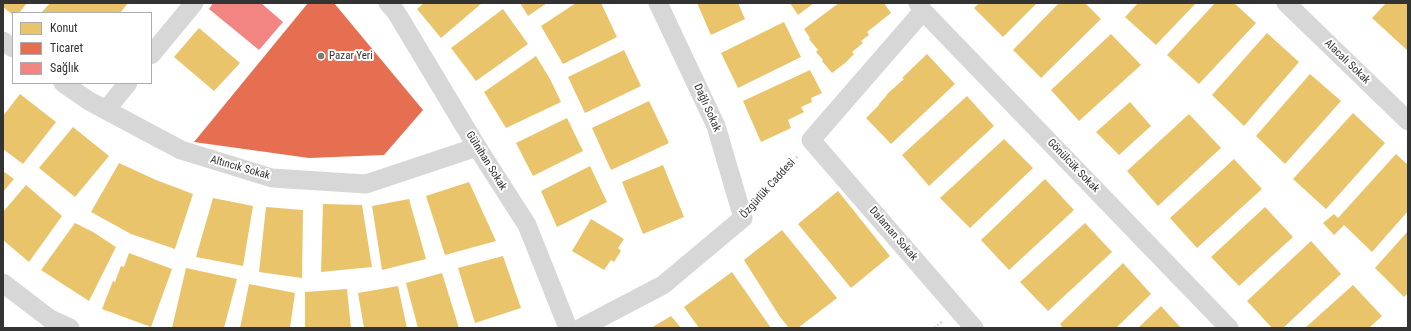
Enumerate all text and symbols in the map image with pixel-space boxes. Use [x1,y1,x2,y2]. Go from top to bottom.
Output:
legend [12,12,152,84]
text: Konut [50,21,78,35]
street label: Alacalı Sokak [1321,37,1373,87]
text: Ticaret [50,41,83,55]
place label: Pazar Yeri [329,49,373,63]
marker: Pazar Yeri [316,51,326,61]
text: Sağlık [50,61,79,75]
street label: Dağlı Sokak [691,82,723,134]
street label: Gülnihan Sokak [463,129,509,193]
street label: Gönülcük Sokak [1044,136,1102,196]
street label: Altıncık Sokak [209,153,271,183]
street label: Özgürlük Caddesi [738,156,798,222]
street label: Dalaman Sokak [866,204,920,264]

